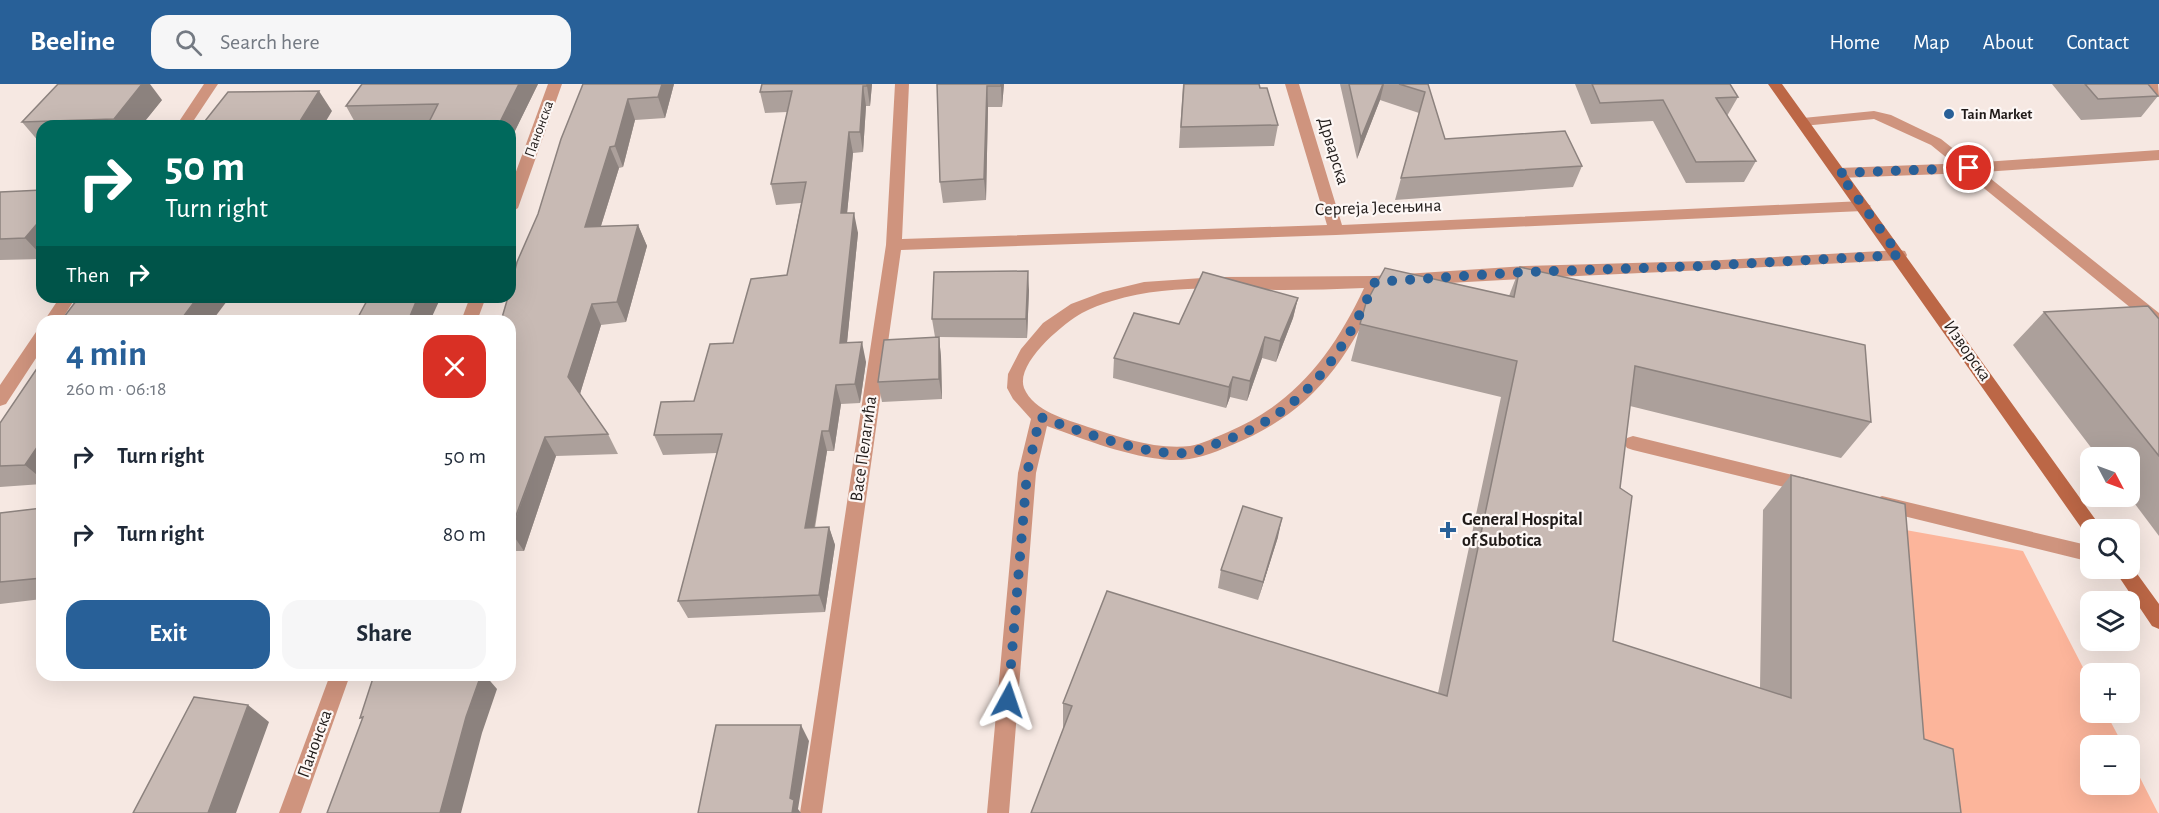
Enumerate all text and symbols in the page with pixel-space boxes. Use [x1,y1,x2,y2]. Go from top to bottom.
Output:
search box [151,15,571,69]
icon: search [172,26,205,59]
text: Beeline [30,28,115,56]
text: Search here [220,31,320,53]
text: Home [1829,32,1880,53]
text: Map [1913,32,1950,53]
text: About [1983,32,2033,53]
text: Contact [2066,32,2129,53]
street label: Панонска [522,99,556,159]
marker: Tain Market [1942,107,1956,121]
place label: Tain Market [1961,107,2032,122]
street label: Дрварска [1314,115,1352,187]
pin [1943,142,1994,193]
icon: right [66,144,144,222]
text: 50 m [165,146,245,188]
icon: arrive [1952,151,1985,184]
text: Turn right [165,195,268,222]
street label: Сергеја Јесењина [1314,197,1442,219]
icon: right [122,258,155,291]
text: Then [66,264,110,286]
street label: Изворска [1940,317,1994,385]
button: close [423,335,486,398]
text: 4 min [66,336,147,372]
text: 260 m · 06:18 [66,379,166,399]
street label: Васе Пелагића [848,395,880,503]
icon: right [66,440,99,473]
text: Turn right [117,445,204,467]
text: 50 m [444,445,486,467]
north arrow [2080,447,2140,507]
map controls [2080,447,2140,795]
place label: General Hospital of Subotica [1462,511,1583,550]
icon: right [66,518,99,551]
button: search [2080,519,2140,579]
marker: General Hospital of Subotica [1439,521,1457,539]
text: Turn right [117,523,204,545]
text: 80 m [443,523,486,545]
button: layers [2080,591,2140,651]
button: Exit [66,600,270,669]
button: Share [282,600,486,669]
button: + [2080,663,2140,723]
position arrow [976,668,1040,732]
street label: Панонска [294,708,336,780]
button: − [2080,735,2140,795]

